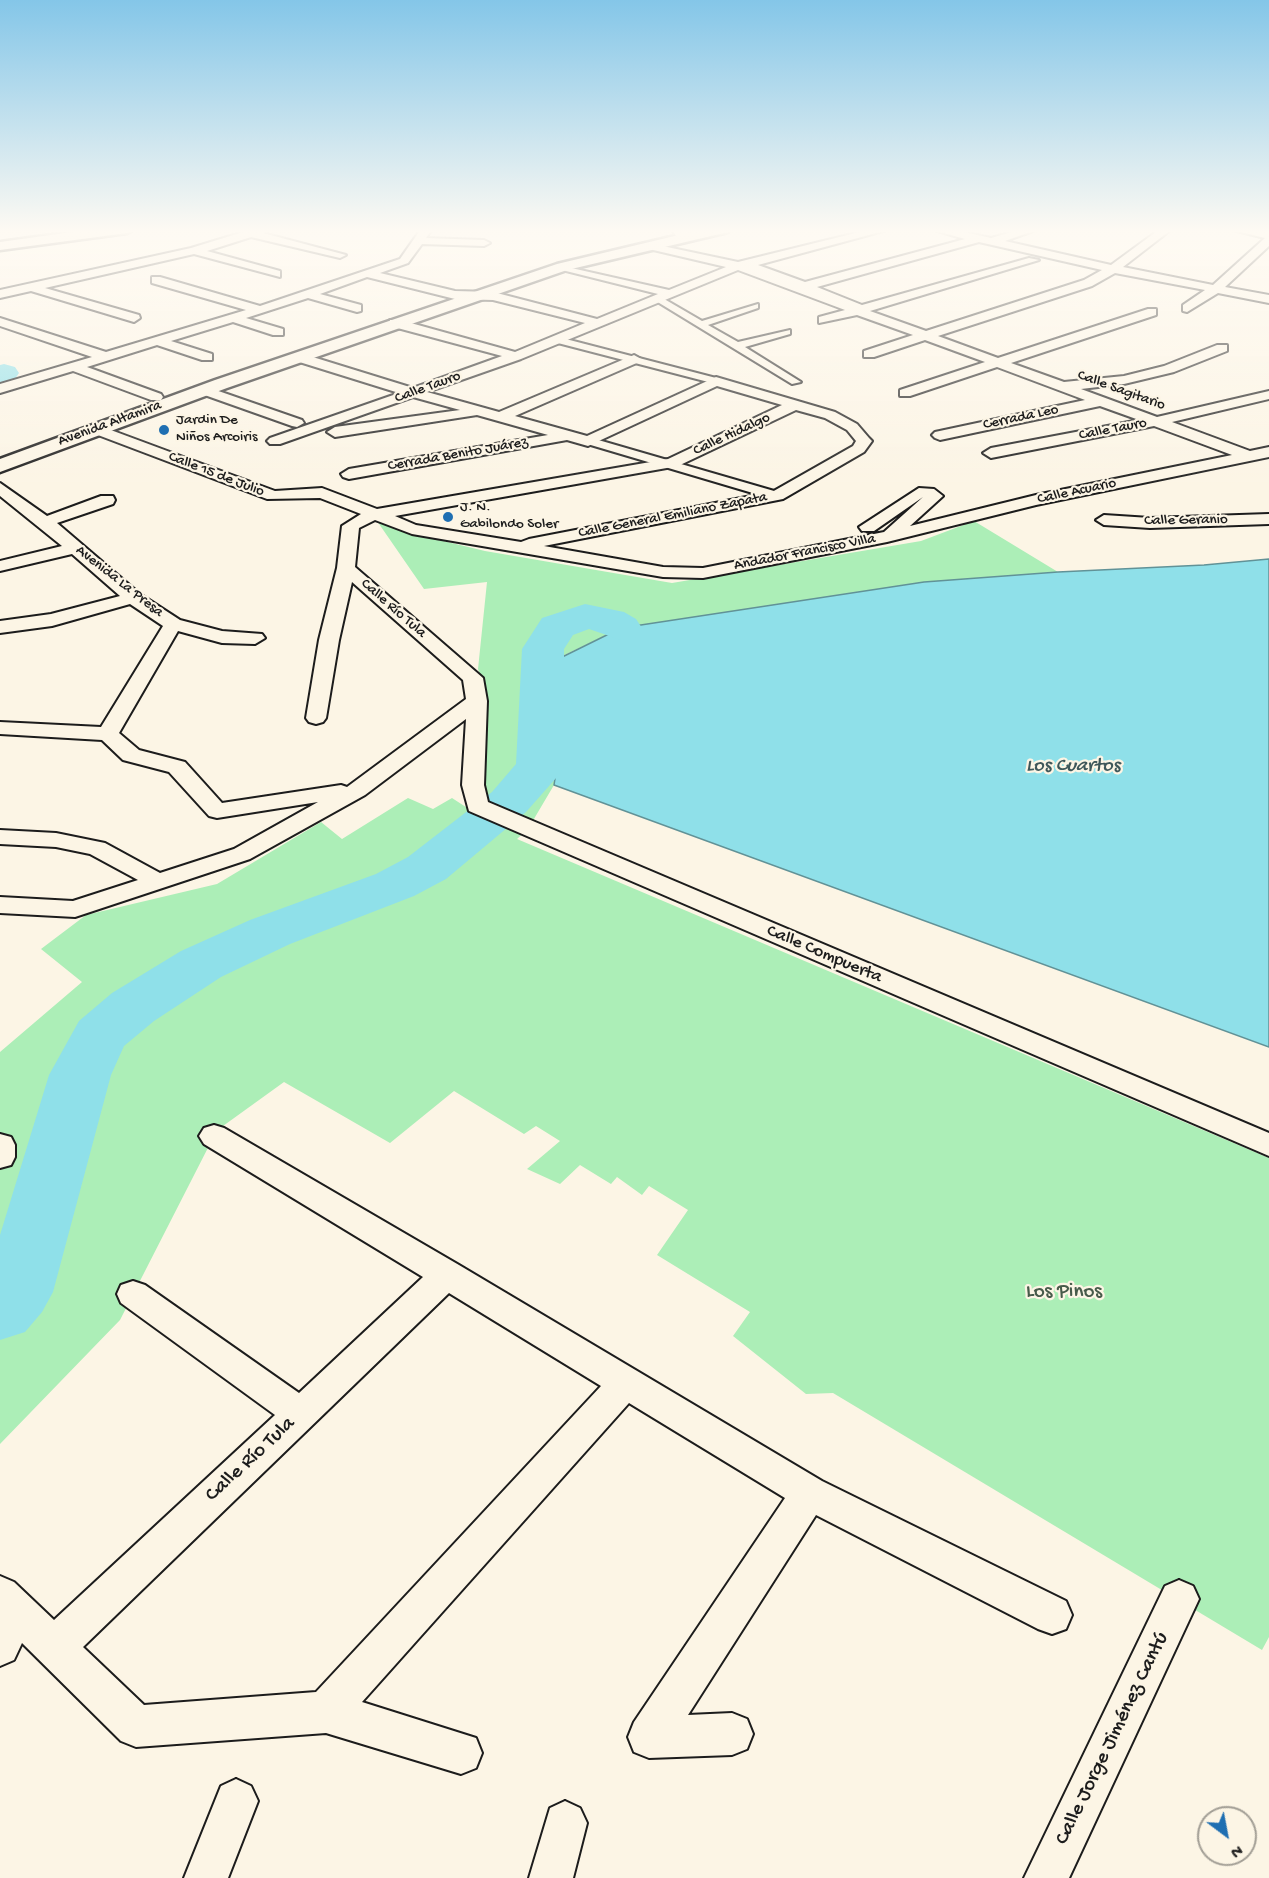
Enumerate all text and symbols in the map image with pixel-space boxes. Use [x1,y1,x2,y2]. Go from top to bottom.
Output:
street label: Calle Sagitario [1075,367,1167,415]
street label: Calle Tauro [393,368,463,408]
street label: Avenida Altamira [56,397,164,451]
street label: Cerrada Leo [982,401,1060,435]
street label: Calle Hidalgo [691,409,773,461]
place label: Jardin De Niños Arcoiris [176,412,257,447]
street label: Calle Tauro [1078,415,1148,445]
marker: Jardin De Niños Arcoiris [157,423,171,437]
street label: Cerrada Benito Juárez [387,434,529,476]
street label: Calle 15 de Julio [166,448,266,502]
street label: Calle Acuario [1036,475,1118,509]
street label: Calle General Emiliano Zapata [577,489,769,543]
place label: J. N. Gabilondo Soler [460,499,558,534]
marker: J. N. Gabilondo Soler [441,510,455,524]
street label: Calle Geranio [1144,511,1228,531]
street label: Andador Francisco Villa [733,530,877,576]
street label: Avenida La Presa [71,542,167,622]
street label: Calle Río Tula [356,576,430,642]
water label: Los Cuartos [1026,755,1120,779]
street label: Calle Compuerta [763,921,885,989]
park label: Los Pinos [1026,1280,1102,1306]
street label: Calle Río Tula [201,1412,301,1508]
street label: Calle Jorge Jiménez Cantú [1051,1629,1175,1849]
north arrow [1197,1806,1257,1866]
text: N [1226,1839,1245,1861]

